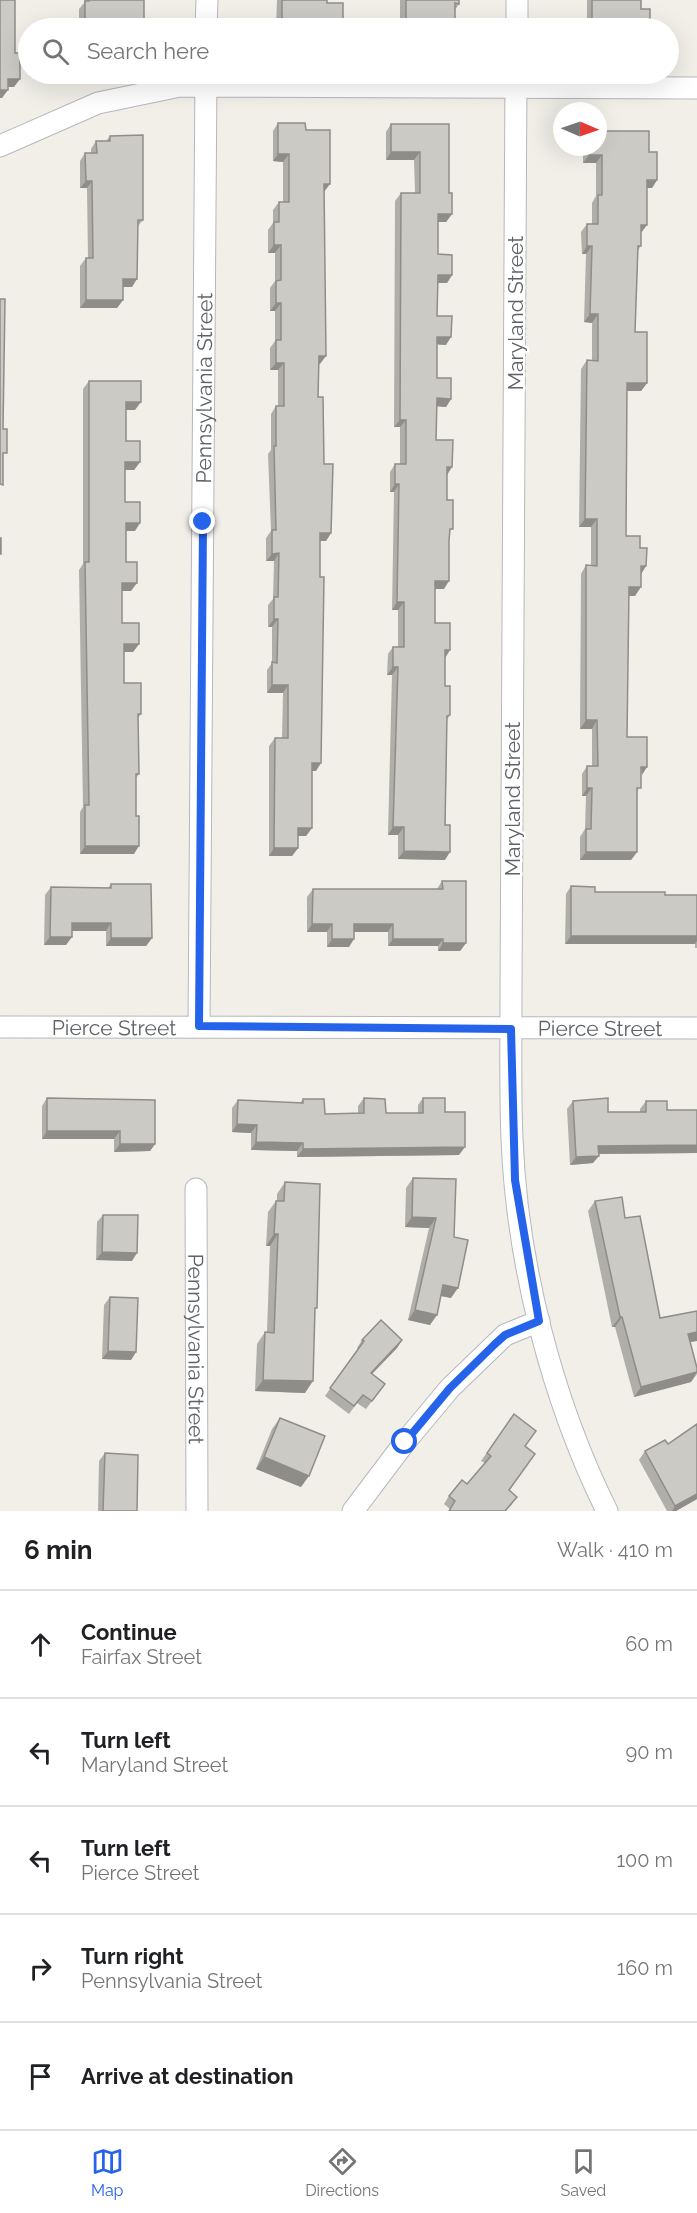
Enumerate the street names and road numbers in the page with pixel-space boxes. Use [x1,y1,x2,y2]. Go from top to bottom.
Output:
street label: Maryland Street [503,236,528,390]
street label: Pennsylvania Street [190,293,217,483]
street label: Maryland Street [500,722,525,876]
street label: Pierce Street [52,1015,176,1040]
street label: Pierce Street [538,1015,662,1040]
street label: Pennsylvania Street [184,1254,209,1444]

